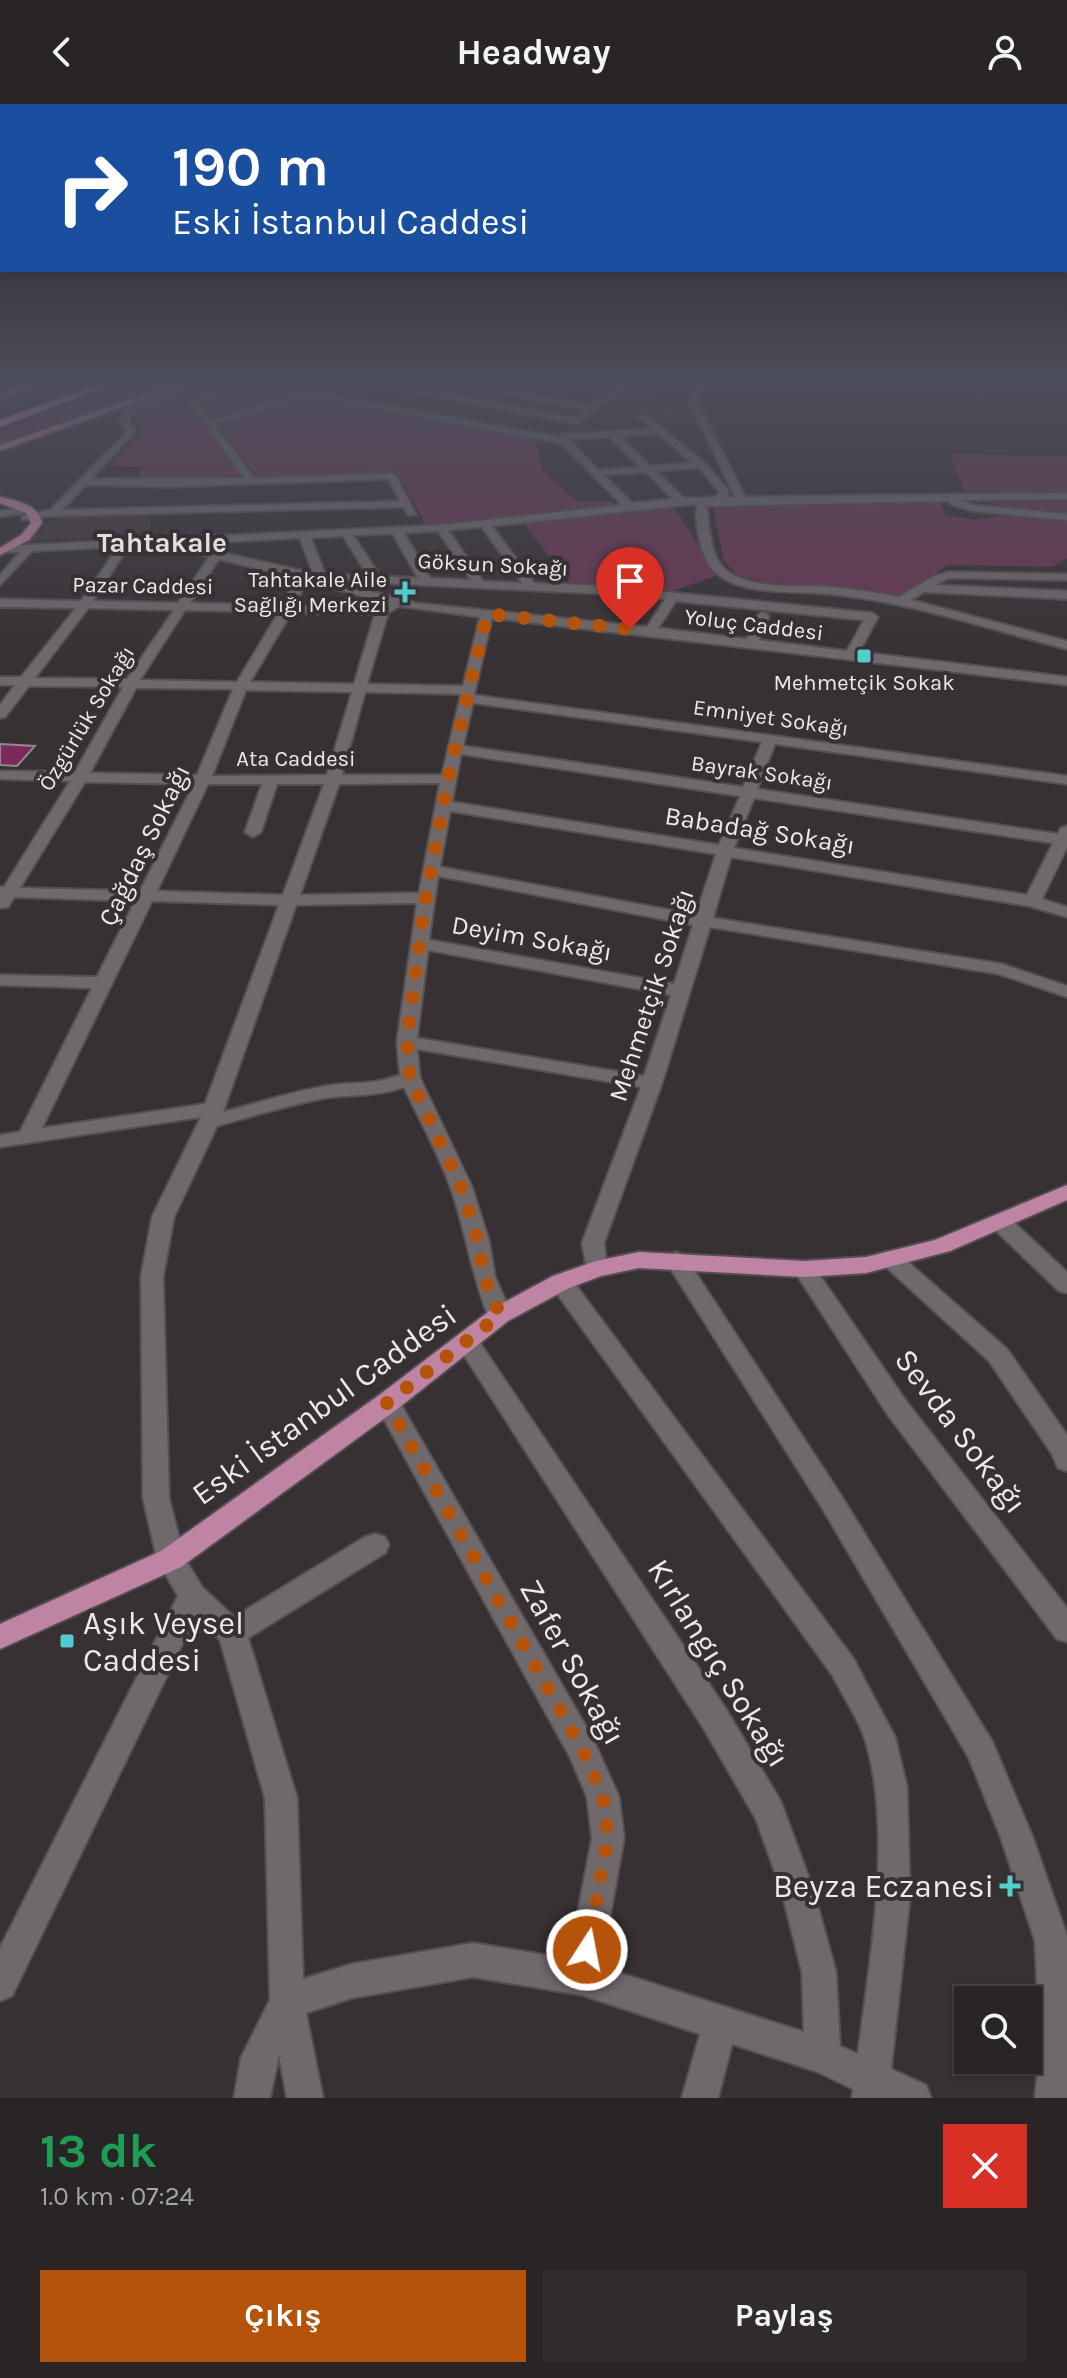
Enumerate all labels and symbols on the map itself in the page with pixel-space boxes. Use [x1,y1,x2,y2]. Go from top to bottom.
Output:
district label: Tahtakale [97,526,227,559]
pin [596,547,664,629]
street label: Göksun Sokağı [417,548,569,582]
place label: Tahtakale Aile Sağlığı Merkezi [234,567,387,618]
street label: Pazar Caddesi [72,572,214,600]
marker: Tahtakale Aile Sağlığı Merkezi [394,581,416,603]
street label: Yoluç Caddesi [683,604,825,646]
street label: Özgürlük Sokağı [33,641,140,796]
marker: Mehmetçik Sokak [855,647,873,665]
place label: Mehmetçik Sokak [773,670,955,696]
street label: Emniyet Sokağı [692,694,850,742]
street label: Ata Caddesi [236,746,356,772]
street label: Bayrak Sokağı [689,750,834,796]
street label: Çağdaş Sokağı [92,759,197,931]
street label: Babadağ Sokağı [663,800,857,861]
street label: Mehmetçik Sokağı [602,885,700,1105]
street label: Deyim Sokağı [449,909,614,968]
street label: Eski İstanbul Caddesi [185,1296,464,1513]
street label: Sevda Sokağı [887,1342,1034,1521]
street label: Kırlangıç Sokağı [640,1552,797,1774]
street label: Zafer Sokağı [512,1573,633,1751]
place label: Aşık Veysel Caddesi [83,1605,244,1679]
marker: Aşık Veysel Caddesi [58,1632,76,1650]
place label: Beyza Eczanesi [773,1868,994,1905]
marker: Beyza Eczanesi [1001,1877,1019,1895]
position arrow [545,1908,629,1992]

